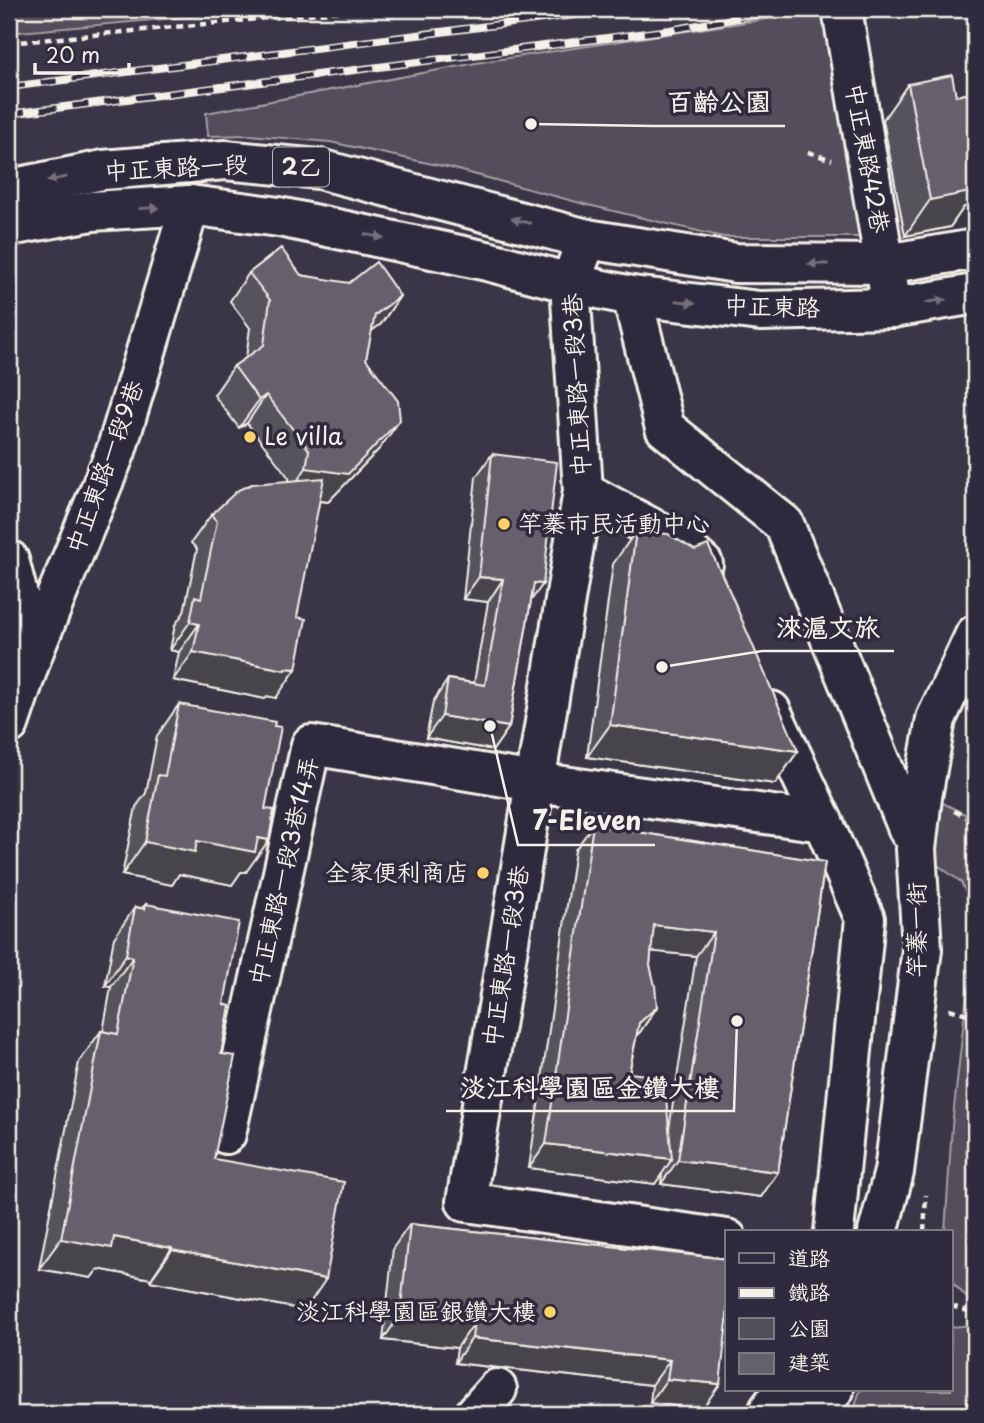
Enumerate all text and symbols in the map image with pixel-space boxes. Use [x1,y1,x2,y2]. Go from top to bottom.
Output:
scale bar [35,32,130,76]
text: 20 m [46,38,100,70]
callout: 百齡公園 [653,79,785,126]
street label: 中正東路42巷 [838,80,900,236]
text: 百齡公園 [667,81,771,120]
street label: 中正東路一段 [103,144,249,188]
road number: 2乙 [273,148,329,186]
one-way arrow [46,174,68,185]
one-way arrow [138,202,160,213]
one-way arrow [510,215,532,226]
one-way arrow [363,231,385,242]
one-way arrow [806,258,828,270]
street label: 中正東路 [723,285,821,325]
street label: 中正東路一段3巷 [552,292,598,478]
one-way arrow [925,295,947,306]
one-way arrow [675,297,697,308]
street label: 中正東路一段9巷 [55,375,151,558]
place label: Le villa [264,417,343,453]
marker: Le villa [242,429,258,445]
place label: 竿蓁市民活動中心 [518,504,710,540]
marker: 竿蓁市民活動中心 [496,516,512,532]
callout: 淶滬文旅 [762,604,894,651]
text: 淶滬文旅 [776,607,880,646]
street label: 中正東路一段3巷14弄 [238,752,326,989]
callout: 7-Eleven [518,798,655,845]
text: 7-Eleven [533,800,641,839]
place label: 全家便利商店 [325,853,469,889]
street label: 中正東路一段3巷 [472,862,536,1049]
marker: 全家便利商店 [475,865,491,881]
street label: 竿蓁一街 [897,882,933,978]
callout: 淡江科學園區金鑽大樓 [446,1064,734,1111]
text: 淡江科學園區金鑽大樓 [460,1067,720,1106]
legend [725,1230,953,1392]
text: 道路 [788,1241,830,1273]
text: 鐵路 [788,1275,830,1307]
place label: 淡江科學園區銀鑽大樓 [296,1292,536,1328]
marker: 淡江科學園區銀鑽大樓 [542,1304,558,1320]
text: 公園 [788,1311,830,1343]
text: 建築 [788,1345,830,1377]

